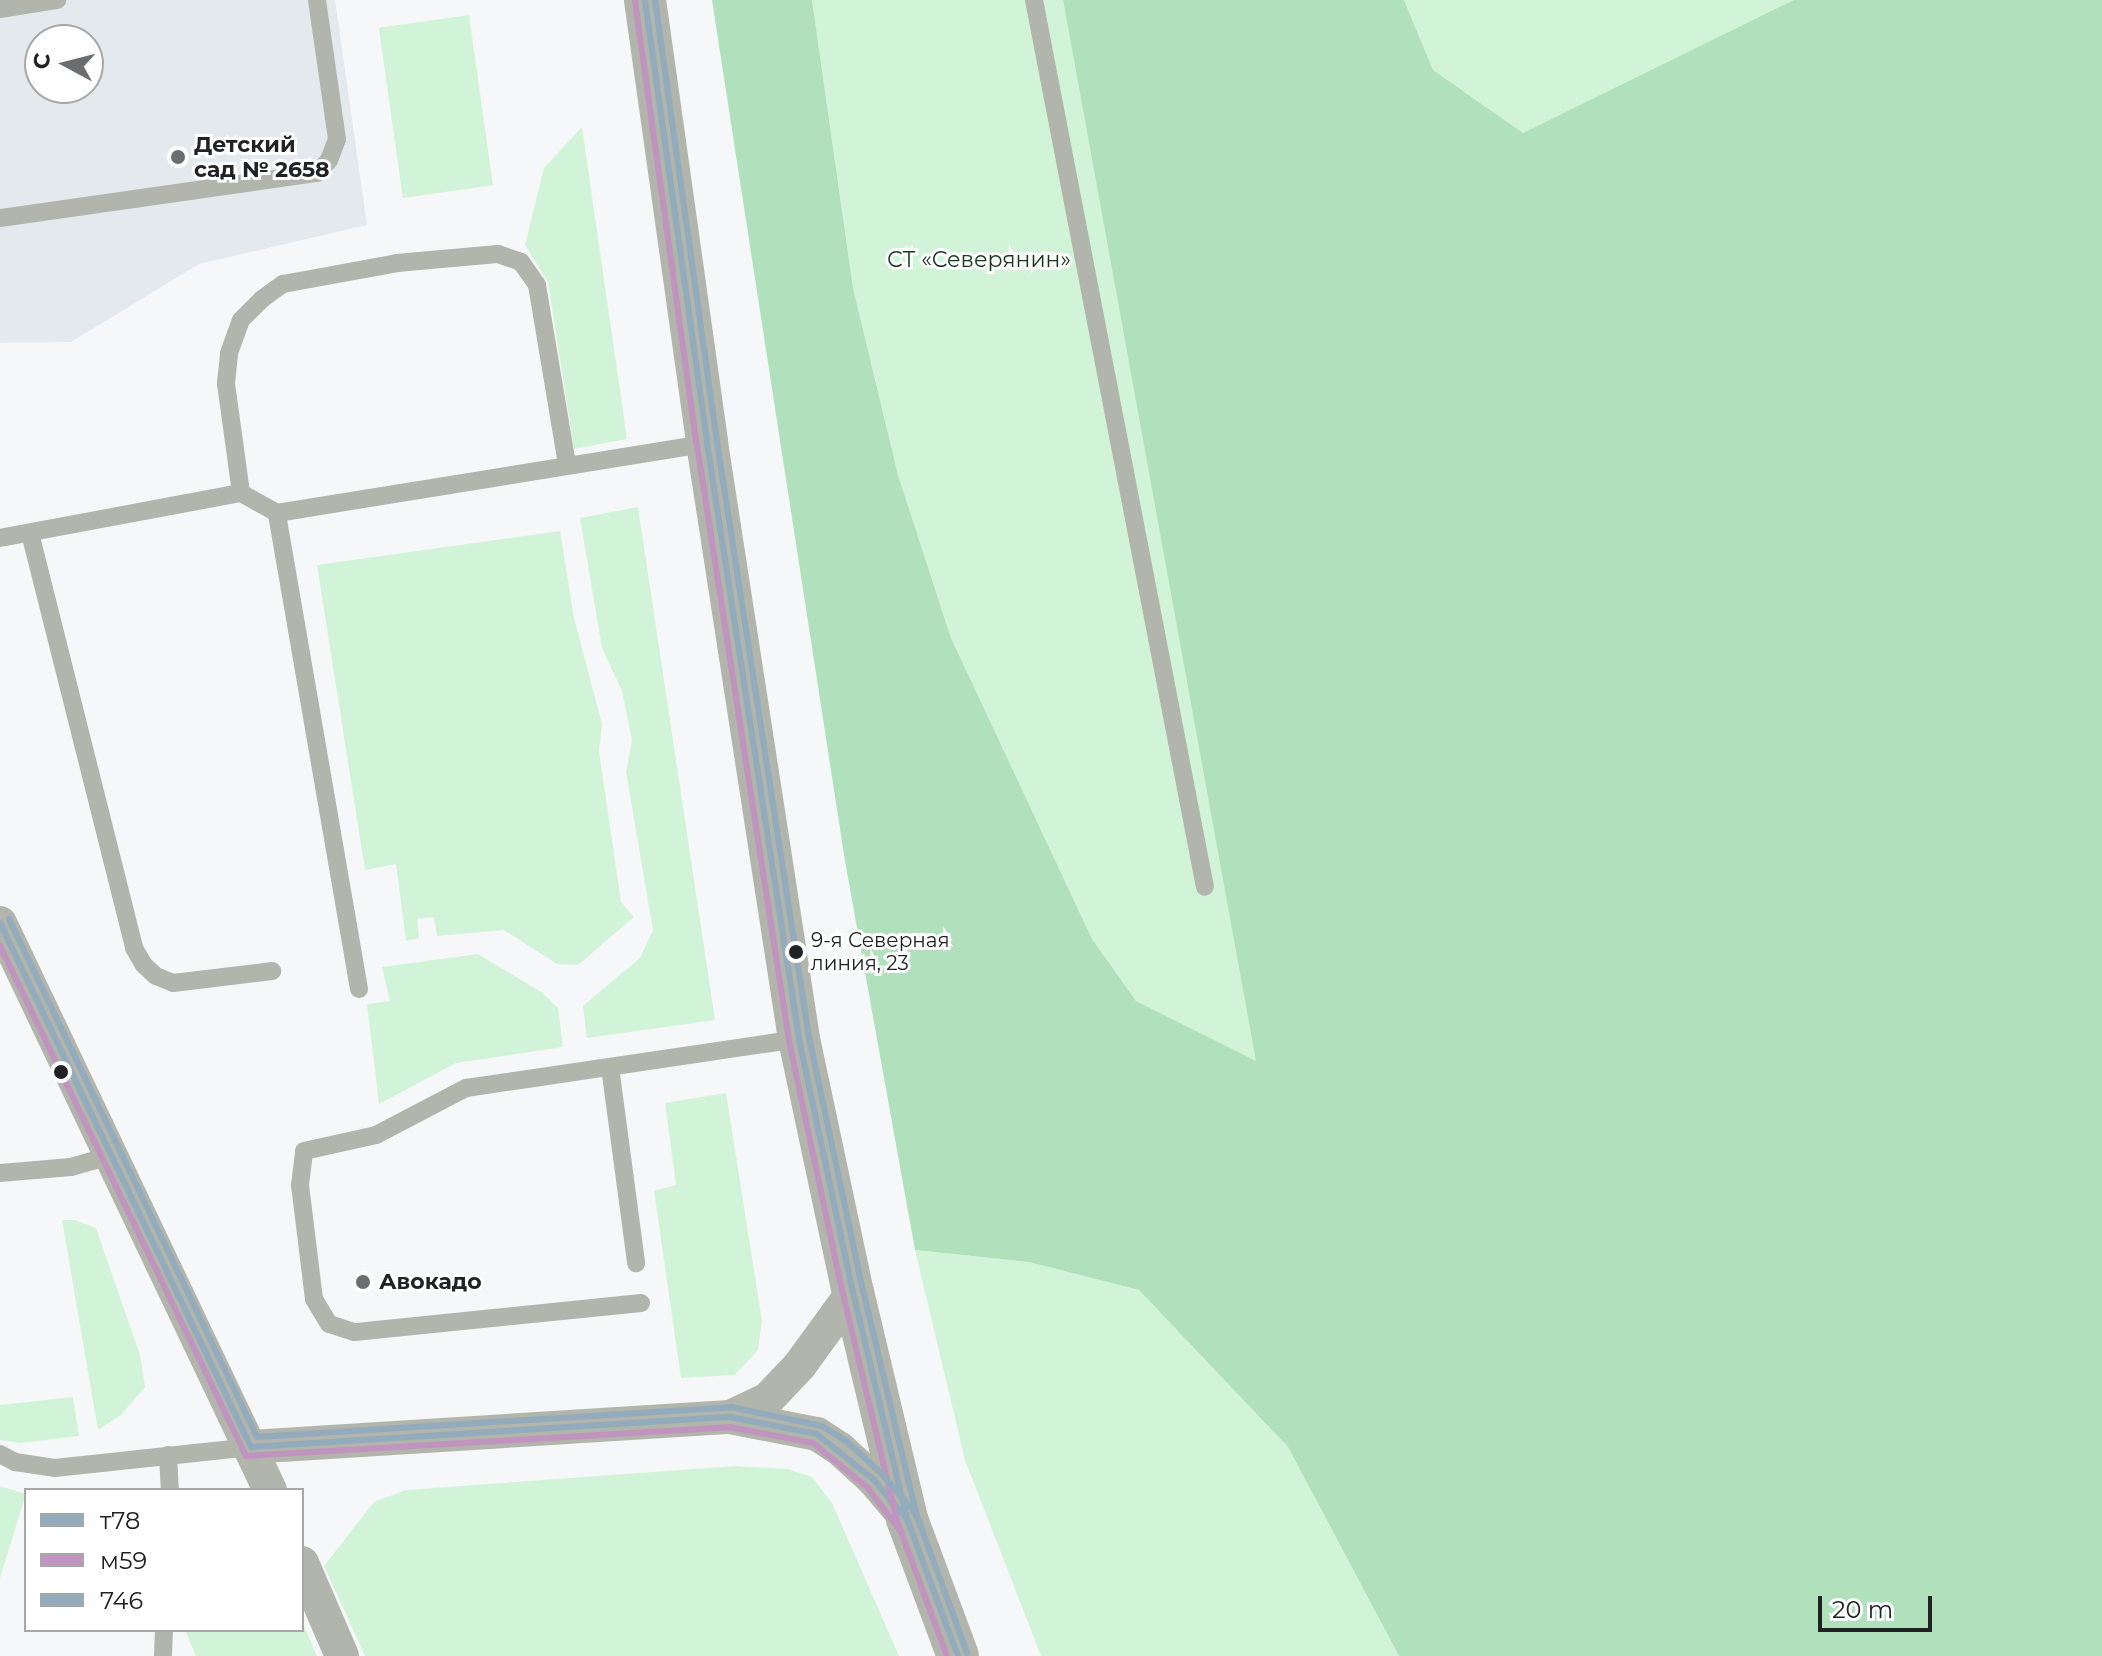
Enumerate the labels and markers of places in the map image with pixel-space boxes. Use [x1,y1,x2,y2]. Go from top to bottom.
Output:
place label: Детский сад № 2658 [194,131,330,182]
marker: Детский сад № 2658 [169,148,187,166]
place label: 9-я Северная линия, 23 [811,928,950,975]
marker: 9-я Северная линия, 23 [788,944,804,960]
unlabelled marker [53,1064,69,1080]
place label: Авокадо [379,1269,482,1295]
marker: Авокадо [354,1273,372,1291]

